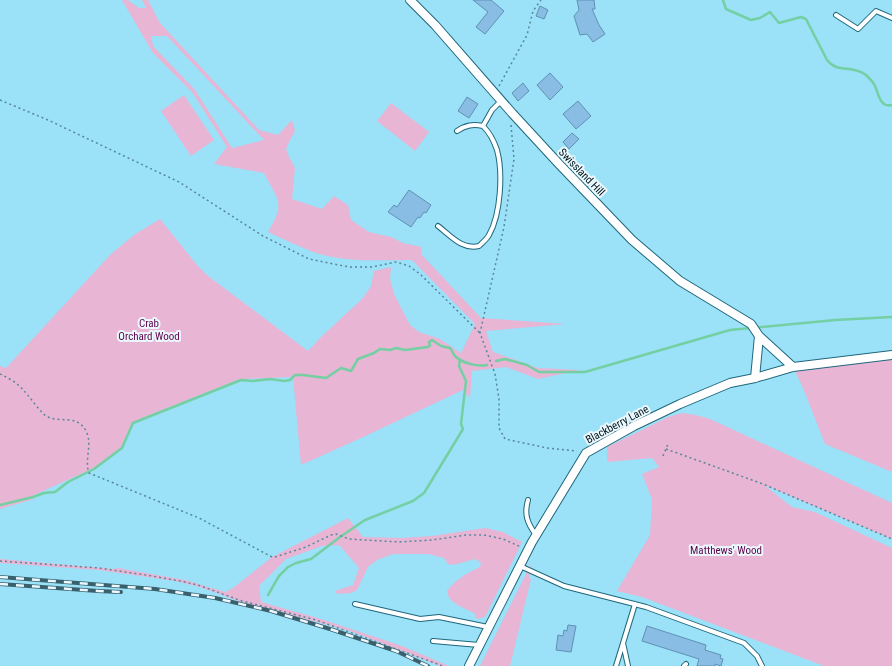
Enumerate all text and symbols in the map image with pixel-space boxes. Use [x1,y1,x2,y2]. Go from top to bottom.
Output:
street label: Swissland Hill [556,146,607,199]
park label: Crab Orchard Wood [118,317,180,343]
street label: Blackberry Lane [584,402,651,446]
park label: Matthews' Wood [690,544,762,557]

